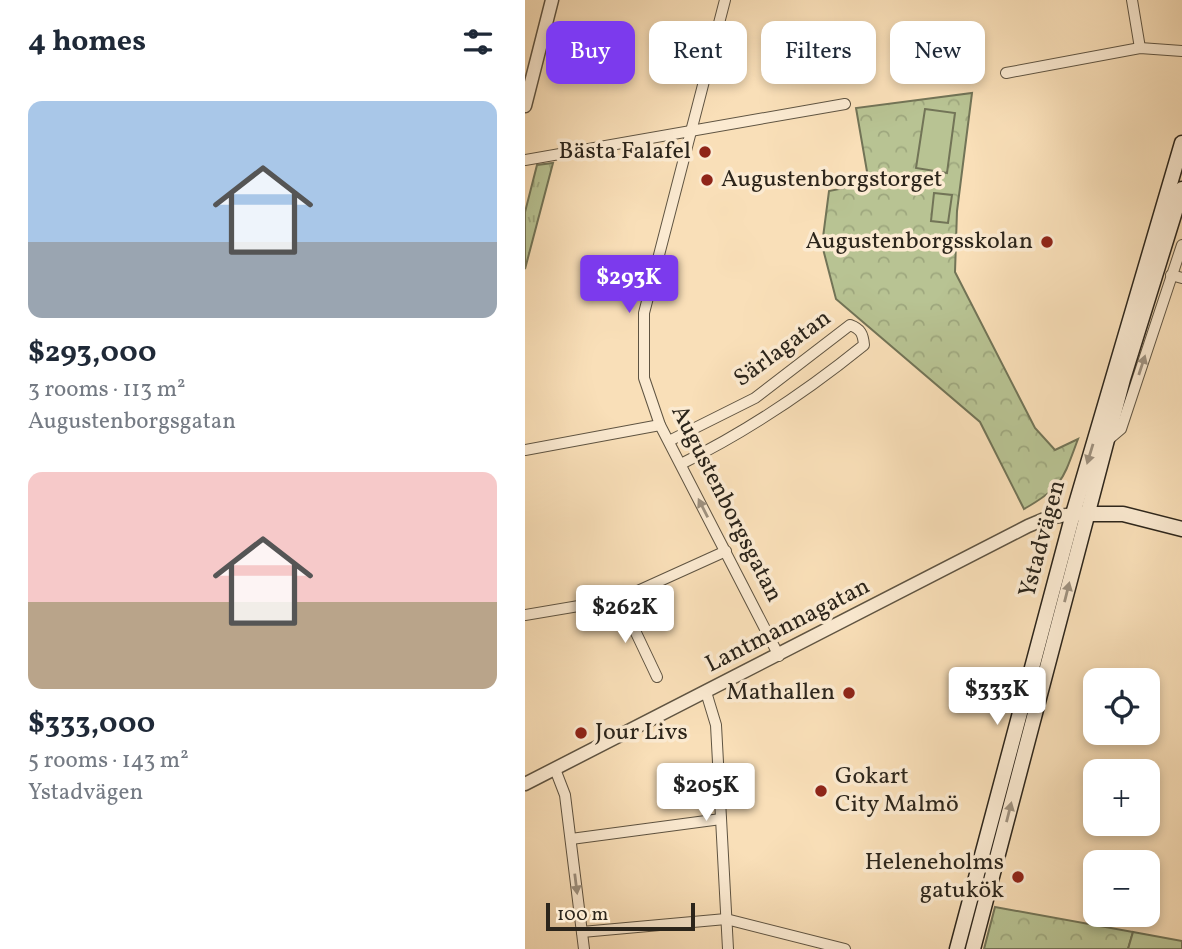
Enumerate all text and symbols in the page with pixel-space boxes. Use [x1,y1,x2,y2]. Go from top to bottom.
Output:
text: 4 homes [28,21,146,63]
chip: Buy [546,21,635,84]
chip: Rent [649,21,747,84]
chip: Filters [761,21,876,84]
chip: New [890,21,985,84]
icon: filters [459,23,497,61]
place label: Bästa Falafel [559,135,691,169]
marker: Bästa Falafel [697,144,713,160]
icon: home [200,147,326,273]
place label: Augustenborgstorget [721,163,942,197]
marker: Augustenborgstorget [699,172,715,188]
place label: Augustenborgsskolan [806,225,1033,259]
marker: Augustenborgsskolan [1039,234,1055,250]
pin: $293K [580,256,678,315]
text: $293K [596,262,662,294]
street label: Särlagatan [727,302,839,396]
text: $293,000 [28,332,156,374]
one-way arrow [1137,354,1148,375]
text: 3 rooms · 113 m² [28,374,186,406]
street label: Augustenborgsgatan [662,400,790,608]
text: Augustenborgsgatan [28,406,236,438]
one-way arrow [1085,444,1095,465]
street label: Ystadvägen [1011,477,1075,601]
one-way arrow [698,498,709,518]
icon: home [200,518,326,644]
street label: Lantmannagatan [700,570,876,682]
one-way arrow [1062,581,1073,603]
pin: $262K [576,586,674,645]
text: $262K [592,592,658,624]
pin: $333K [948,668,1046,727]
map controls [1083,668,1160,927]
button: locate [1083,668,1160,745]
text: $333K [965,674,1029,706]
place label: Mathallen [726,676,835,710]
marker: Mathallen [841,685,857,701]
text: $333,000 [28,703,155,745]
place label: Jour Livs [595,716,688,750]
marker: Jour Livs [573,725,589,741]
text: 5 rooms · 143 m² [28,745,189,777]
button: + [1083,759,1160,836]
place label: Gokart City Malmö [835,760,959,822]
pin: $205K [657,764,755,823]
text: $205K [673,770,739,802]
text: Ystadvägen [28,777,143,809]
marker: Gokart City Malmö [813,783,829,799]
one-way arrow [1004,801,1015,823]
place label: Heleneholms gatukök [865,846,1004,908]
button: − [1083,850,1160,927]
marker: Heleneholms gatukök [1010,869,1026,885]
one-way arrow [571,873,582,895]
scale bar [546,900,695,932]
text: 100 m [557,902,608,928]

